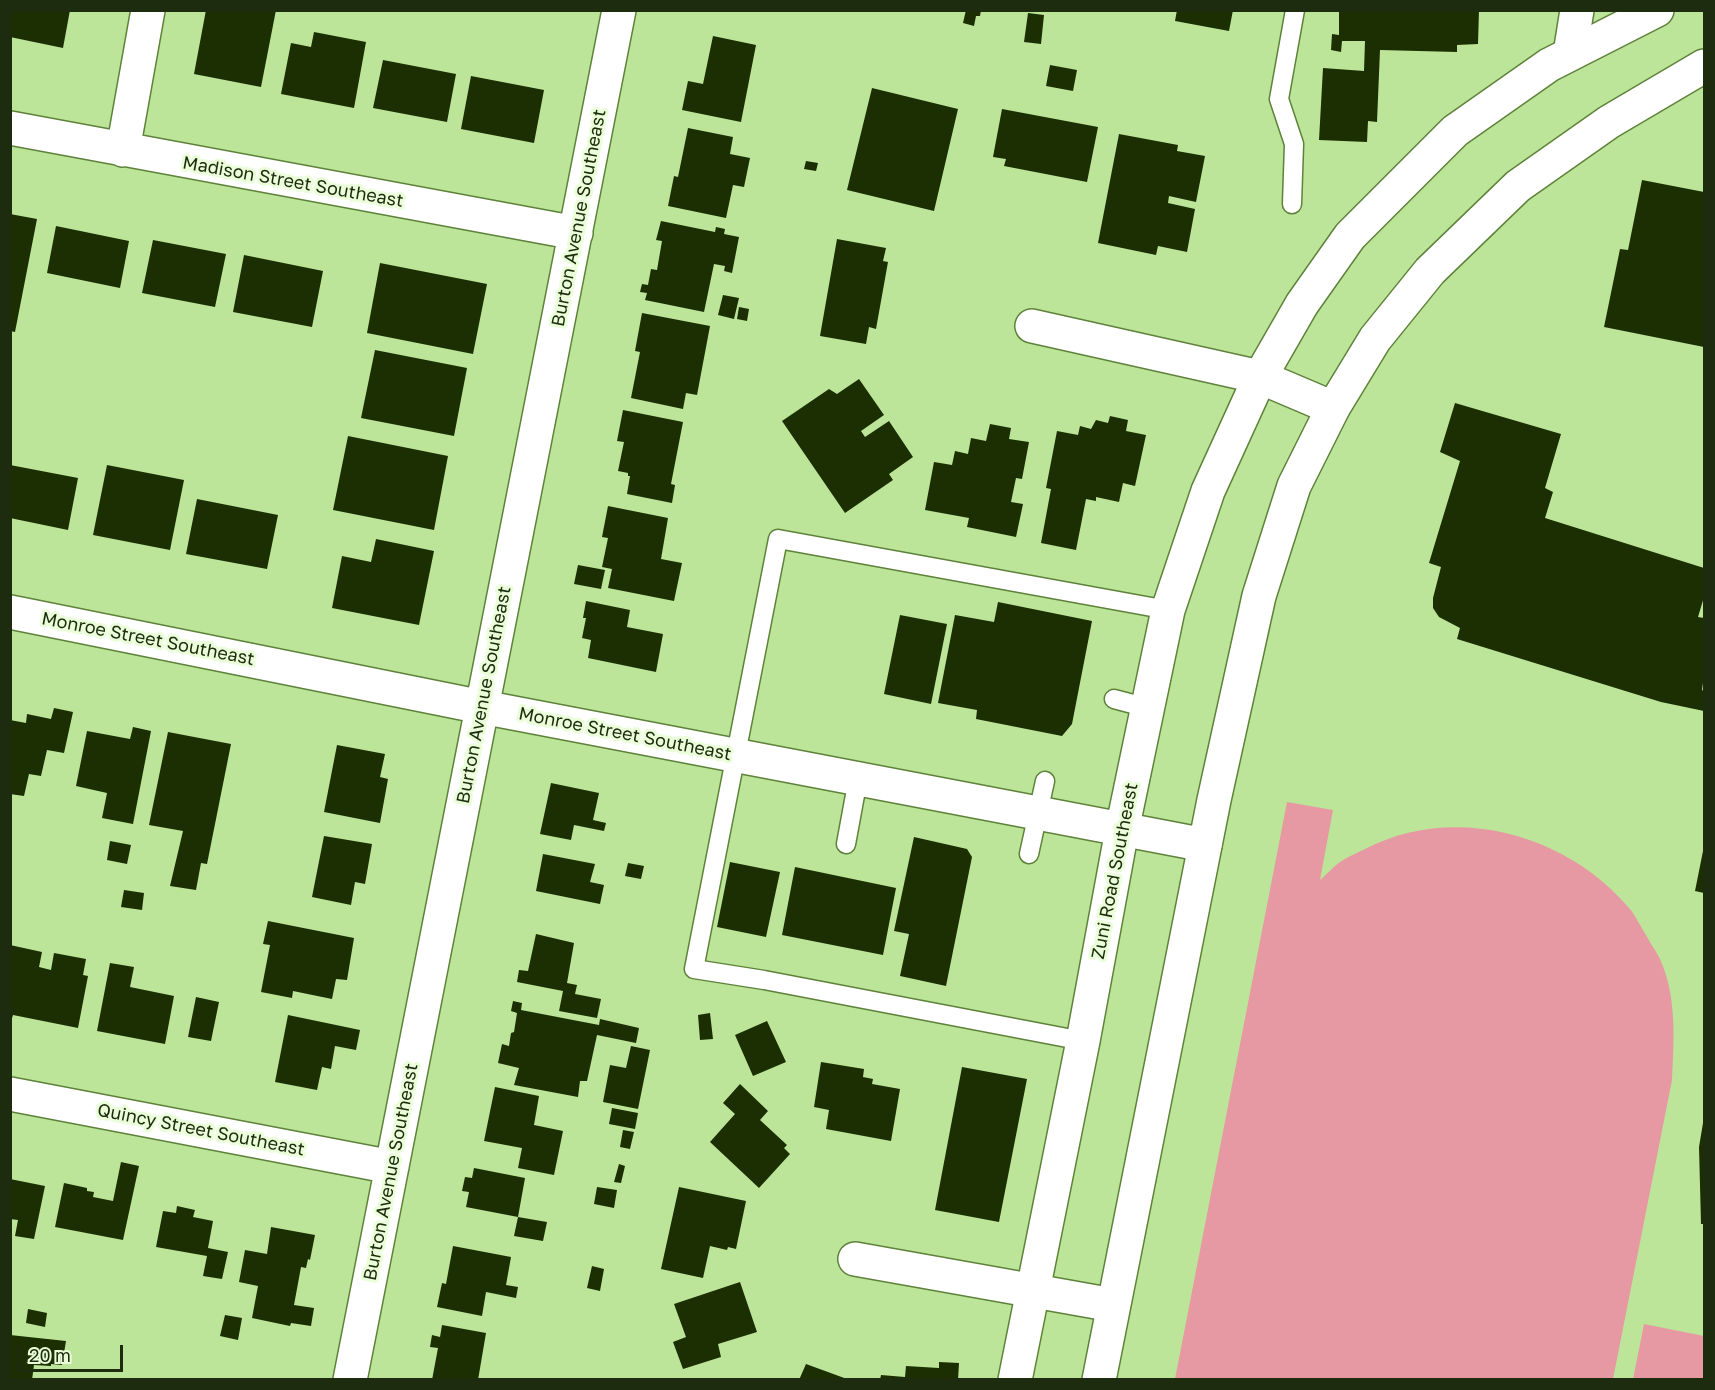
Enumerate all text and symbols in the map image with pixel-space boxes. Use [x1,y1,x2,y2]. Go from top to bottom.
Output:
street label: Burton Avenue Southeast [547,108,611,328]
street label: Madison Street Southeast [181,152,405,212]
street label: Burton Avenue Southeast [452,585,516,805]
street label: Monroe Street Southeast [40,608,256,670]
street label: Monroe Street Southeast [517,703,733,765]
street label: Zuni Road Southeast [1087,781,1143,961]
street label: Burton Avenue Southeast [359,1062,423,1282]
street label: Quincy Street Southeast [96,1099,306,1161]
scale bar [21,1333,126,1371]
text: 20 m [29,1344,71,1366]

